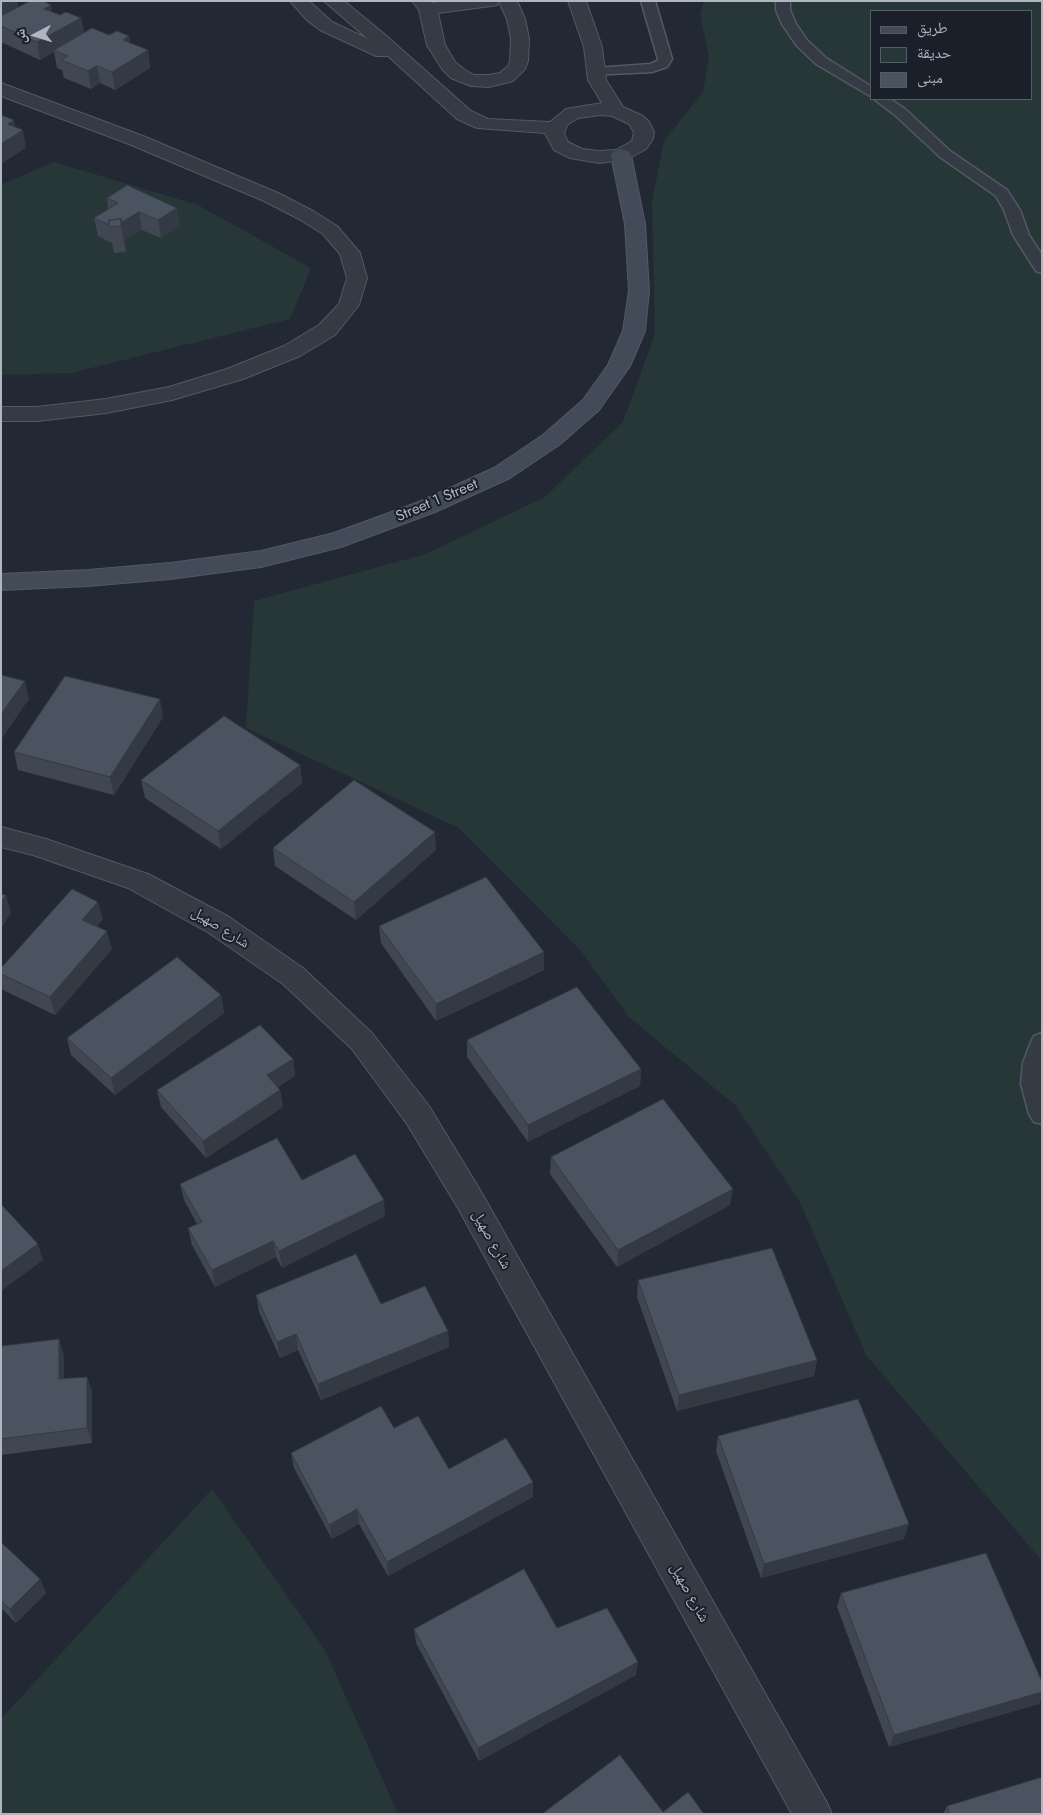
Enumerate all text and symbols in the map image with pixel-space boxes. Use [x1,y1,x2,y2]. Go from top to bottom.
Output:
north arrow [10,10,60,60]
legend [870,10,1033,100]
text: طريق [917,17,948,39]
text: ش [9,28,31,45]
text: حديقة [917,42,951,64]
text: مبنى [917,67,943,89]
street label: Street 1 Street [393,476,481,526]
street label: شارع صهيل [188,903,252,953]
street label: شارع صهيل [467,1207,515,1273]
street label: شارع صهيل [665,1560,713,1626]

